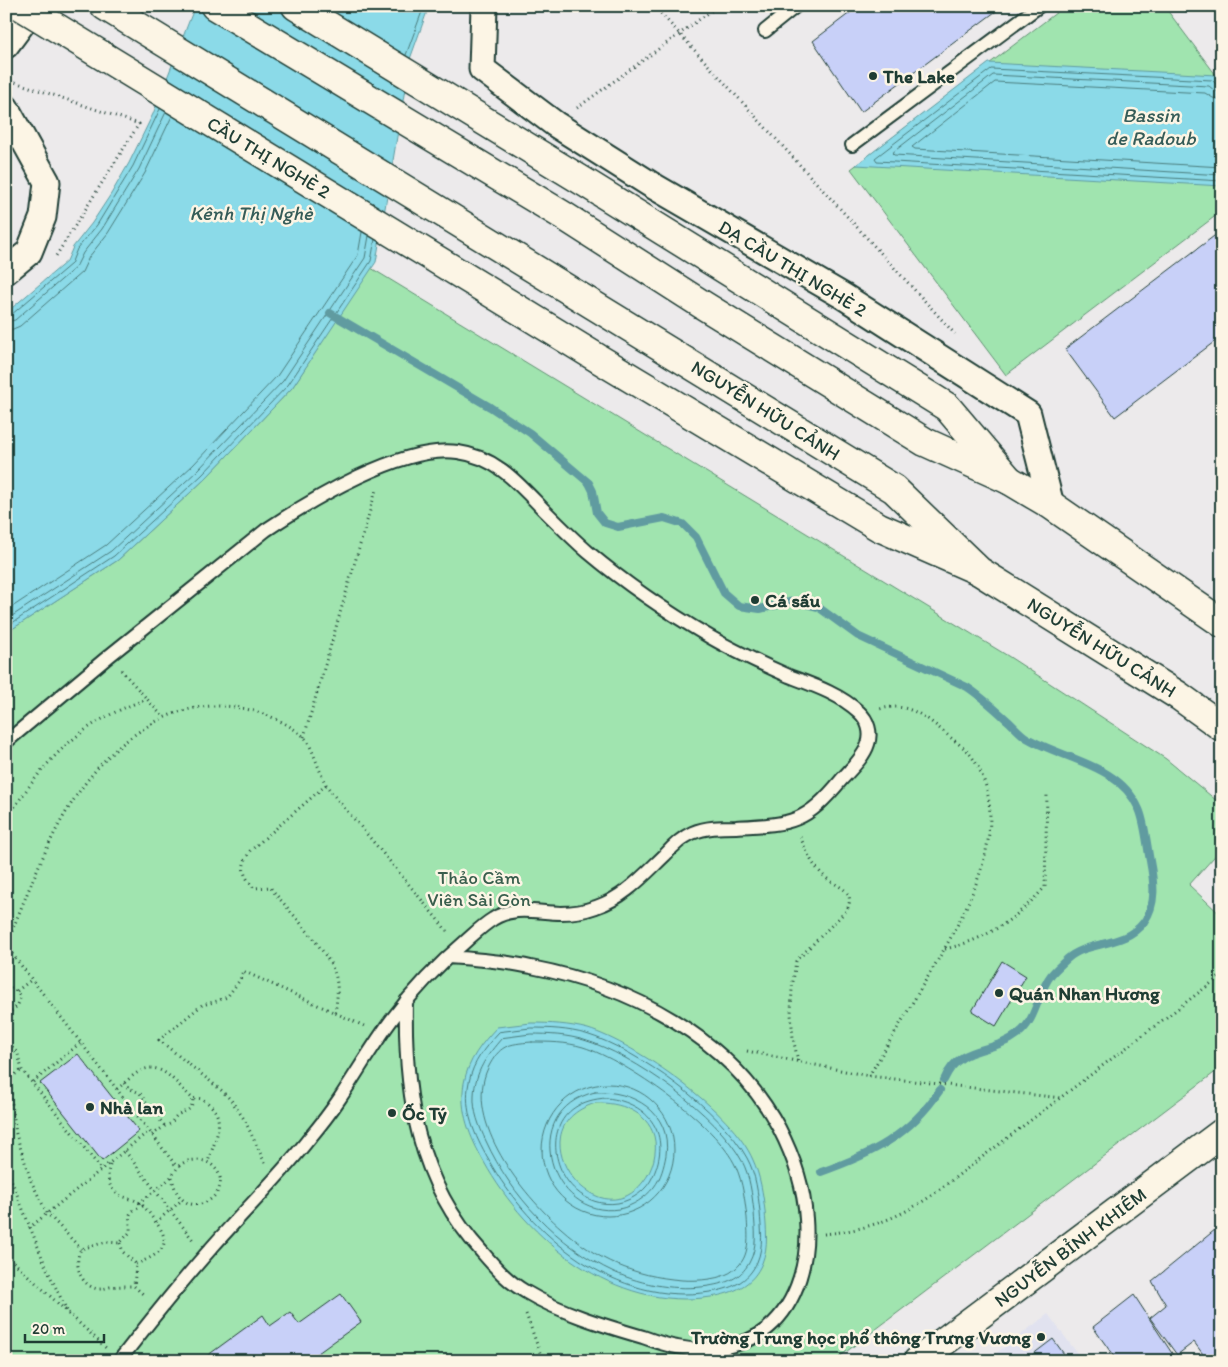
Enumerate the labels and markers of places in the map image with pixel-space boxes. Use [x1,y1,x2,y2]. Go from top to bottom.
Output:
place label: The Lake [882,65,955,88]
marker: The Lake [867,70,879,82]
place label: Cá sấu [765,589,821,612]
marker: Cá sấu [749,594,761,606]
place label: Quán Nhan Hương [1009,982,1160,1005]
marker: Quán Nhan Hương [993,987,1005,999]
place label: Nhà lan [100,1096,163,1119]
marker: Nhà lan [84,1101,96,1113]
place label: Ốc Tý [402,1102,447,1125]
marker: Ốc Tý [386,1107,398,1119]
place label: Trường Trung học phổ thông Trưng Vương [690,1326,1031,1349]
marker: Trường Trung học phổ thông Trưng Vương [1035,1331,1047,1343]

